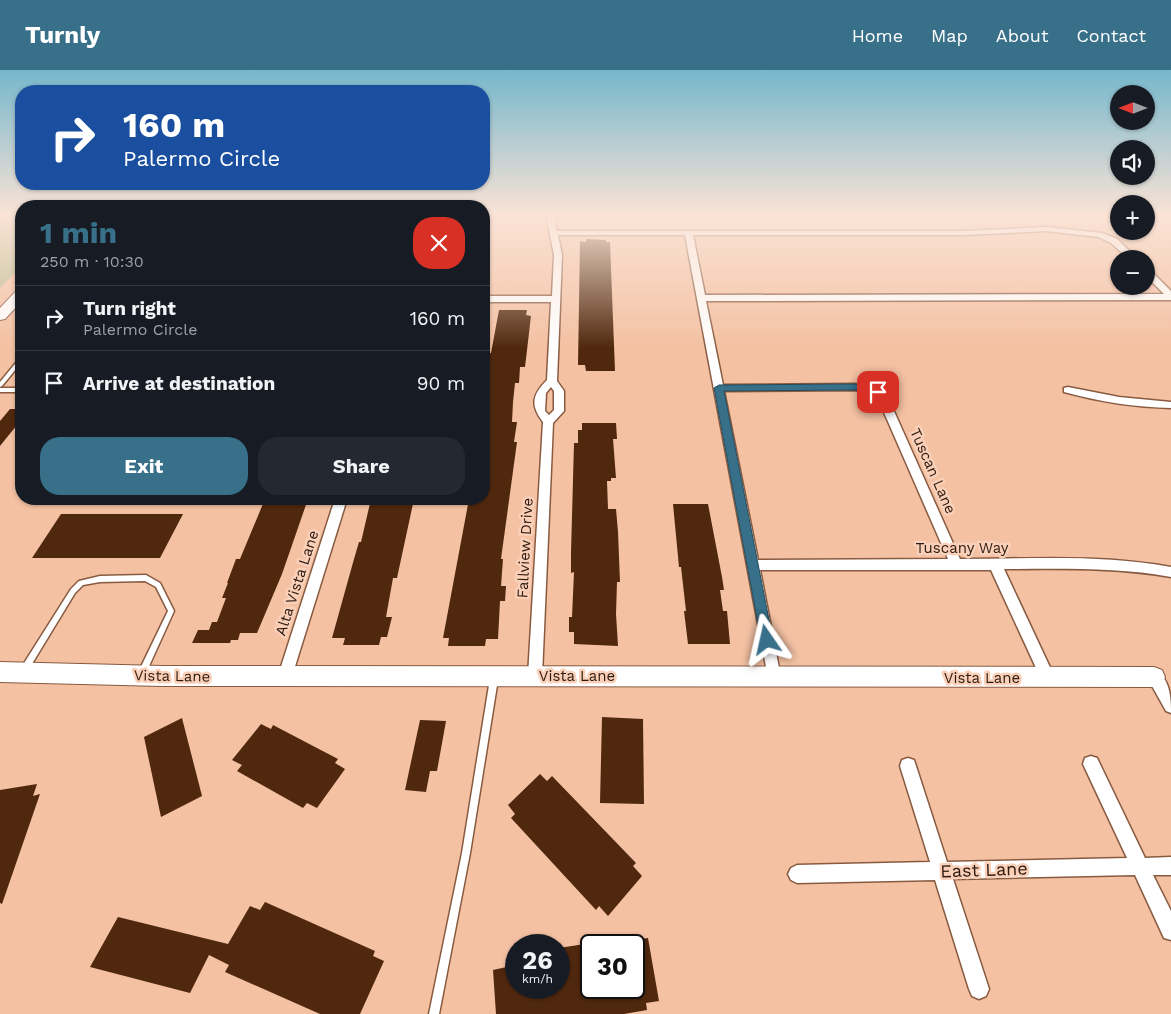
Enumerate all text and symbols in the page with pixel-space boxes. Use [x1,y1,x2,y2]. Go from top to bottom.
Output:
text: Turnly [25,21,100,49]
text: Home [852,25,903,46]
text: Map [931,25,968,46]
text: About [996,25,1048,46]
text: Contact [1076,25,1146,46]
north arrow [1110,85,1155,130]
map controls [1110,85,1155,295]
text: 160 m [123,104,225,146]
icon: right [40,105,105,170]
button: sound [1110,140,1155,185]
text: Palermo Circle [123,146,280,171]
button: + [1110,195,1155,240]
text: 1 min [40,215,117,250]
button: close [413,217,465,269]
button: − [1110,250,1155,295]
text: 250 m · 10:30 [40,252,144,271]
text: Turn right [83,297,176,320]
icon: right [40,304,68,332]
text: 160 m [410,307,465,330]
text: Palermo Circle [83,320,197,339]
icon: arrive [40,369,68,397]
pin [857,371,899,413]
text: Arrive at destination [83,372,275,395]
text: 90 m [417,372,465,395]
icon: arrive [864,378,892,406]
street label: Tuscan Lane [906,425,960,517]
button: Exit [40,437,248,495]
button: Share [258,437,465,495]
street label: Fallview Drive [513,497,537,599]
street label: Alta Vista Lane [271,528,323,638]
street label: Tuscany Way [916,539,1009,557]
position arrow [740,613,792,665]
street label: Vista Lane [134,666,210,686]
street label: Vista Lane [539,667,615,685]
street label: Vista Lane [944,669,1020,687]
street label: East Lane [940,857,1028,882]
speed limit sign: 30 [580,934,645,999]
text: 26 [522,946,553,975]
text: km/h [522,972,553,986]

